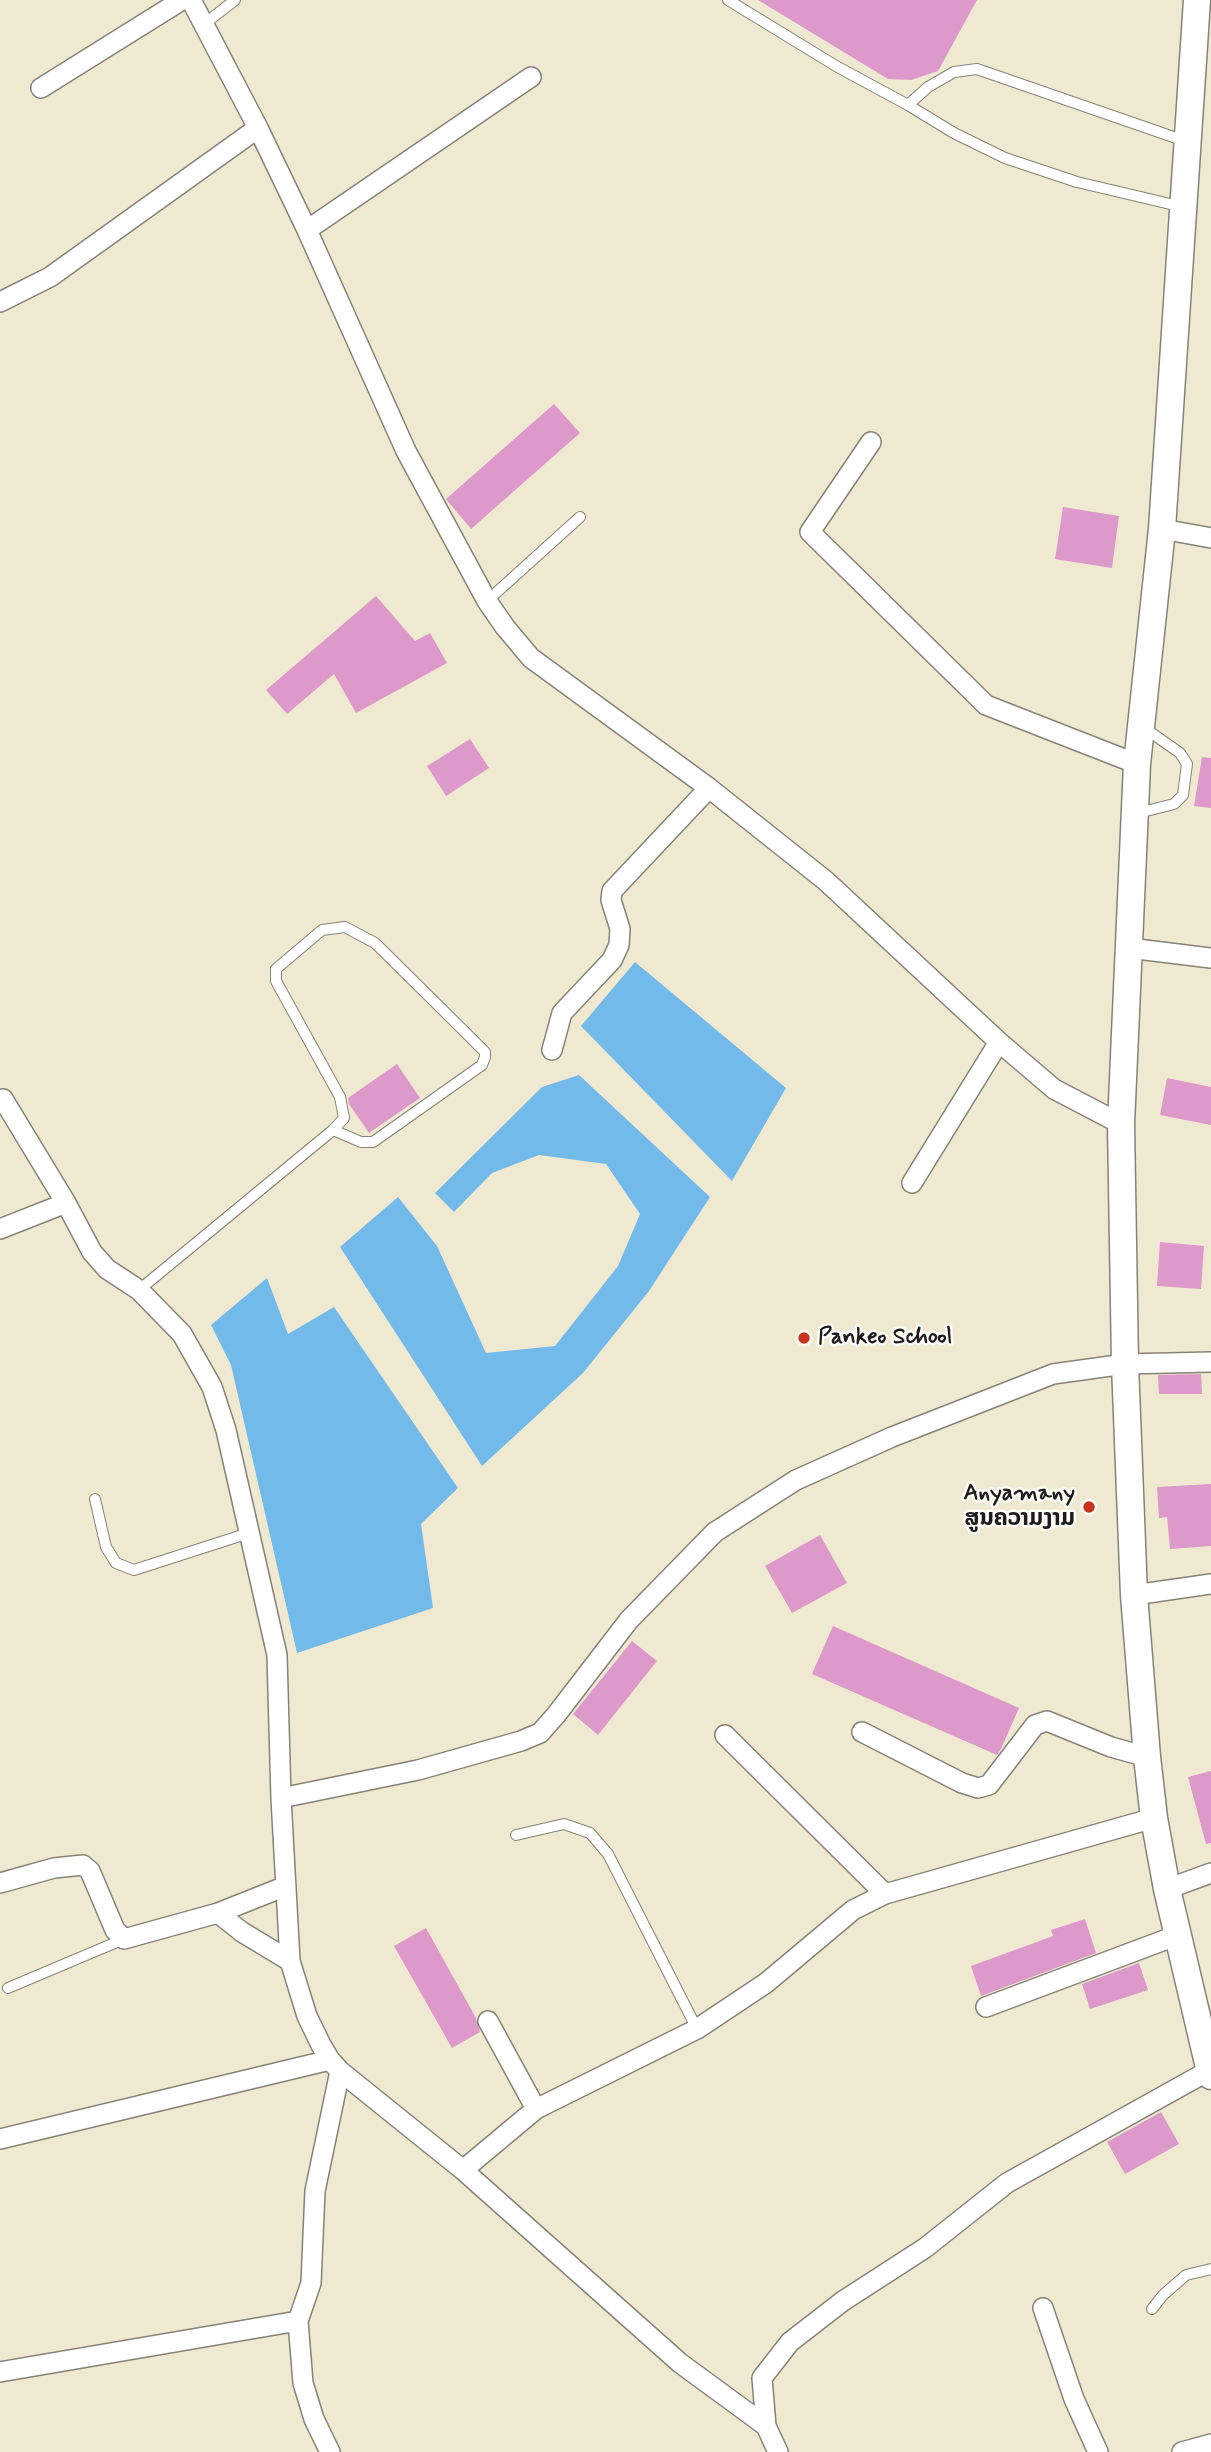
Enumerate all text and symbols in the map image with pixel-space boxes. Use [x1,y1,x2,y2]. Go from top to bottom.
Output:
place label: Pankeo School [818,1324,952,1352]
marker: Pankeo School [796,1330,812,1346]
place label: Anyamany ສູນຄວາມງາມ [963,1480,1075,1534]
marker: Anyamany ສູນຄວາມງາມ [1081,1499,1097,1515]

